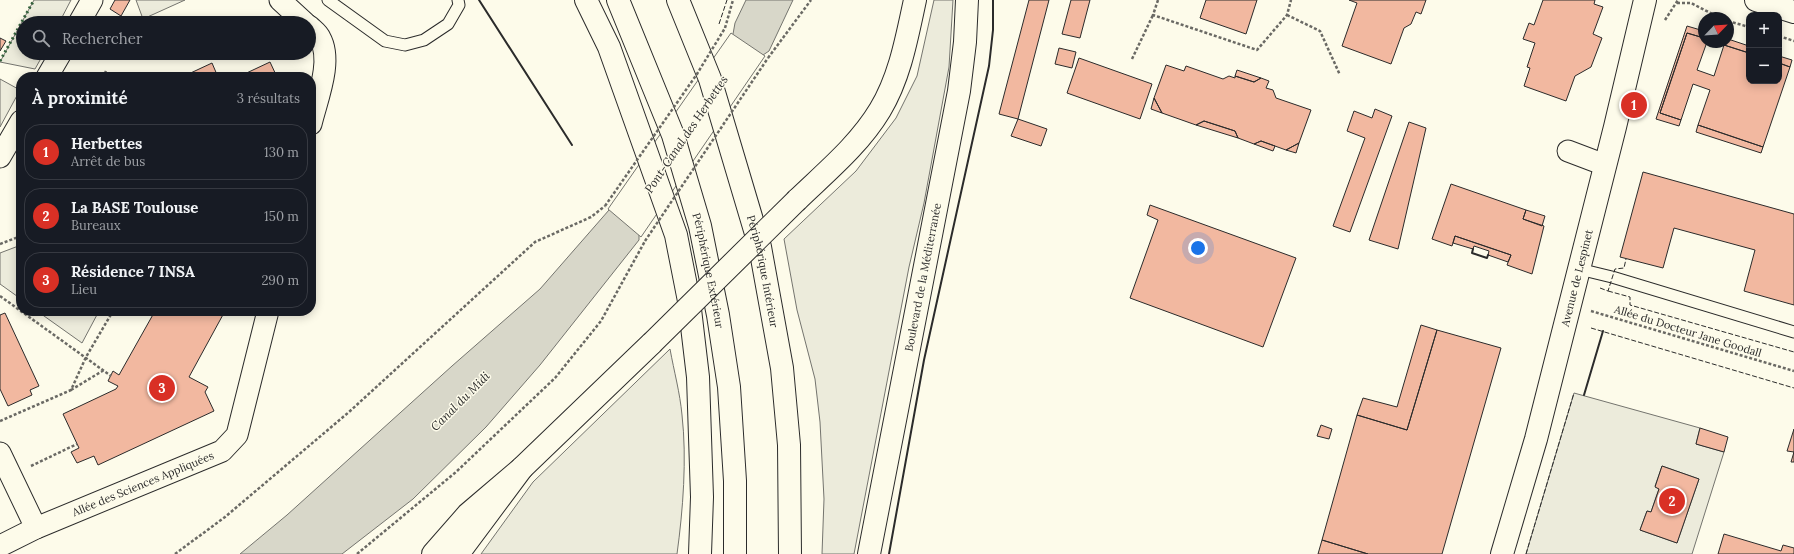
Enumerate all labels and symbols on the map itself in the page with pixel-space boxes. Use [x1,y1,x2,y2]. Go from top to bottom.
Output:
north arrow [1698,12,1734,48]
water label: Pont-Canal des Herbettes [641,72,731,196]
pin: 1 [1621,90,1647,120]
street label: Boulevard de la Méditerranée [902,202,944,353]
street label: Périphérique Extérieur [689,211,727,329]
street label: Périphérique Intérieur [744,213,782,329]
street label: Avenue de Lespinet [1558,227,1596,329]
your location [1188,238,1208,258]
street label: Allée du Docteur Jane Goodall [1612,302,1763,360]
water label: Canal du Midi [427,368,493,434]
pin: 3 [149,373,175,403]
street label: Allée des Sciences Appliquées [69,448,216,520]
pin: 2 [1659,486,1685,516]

